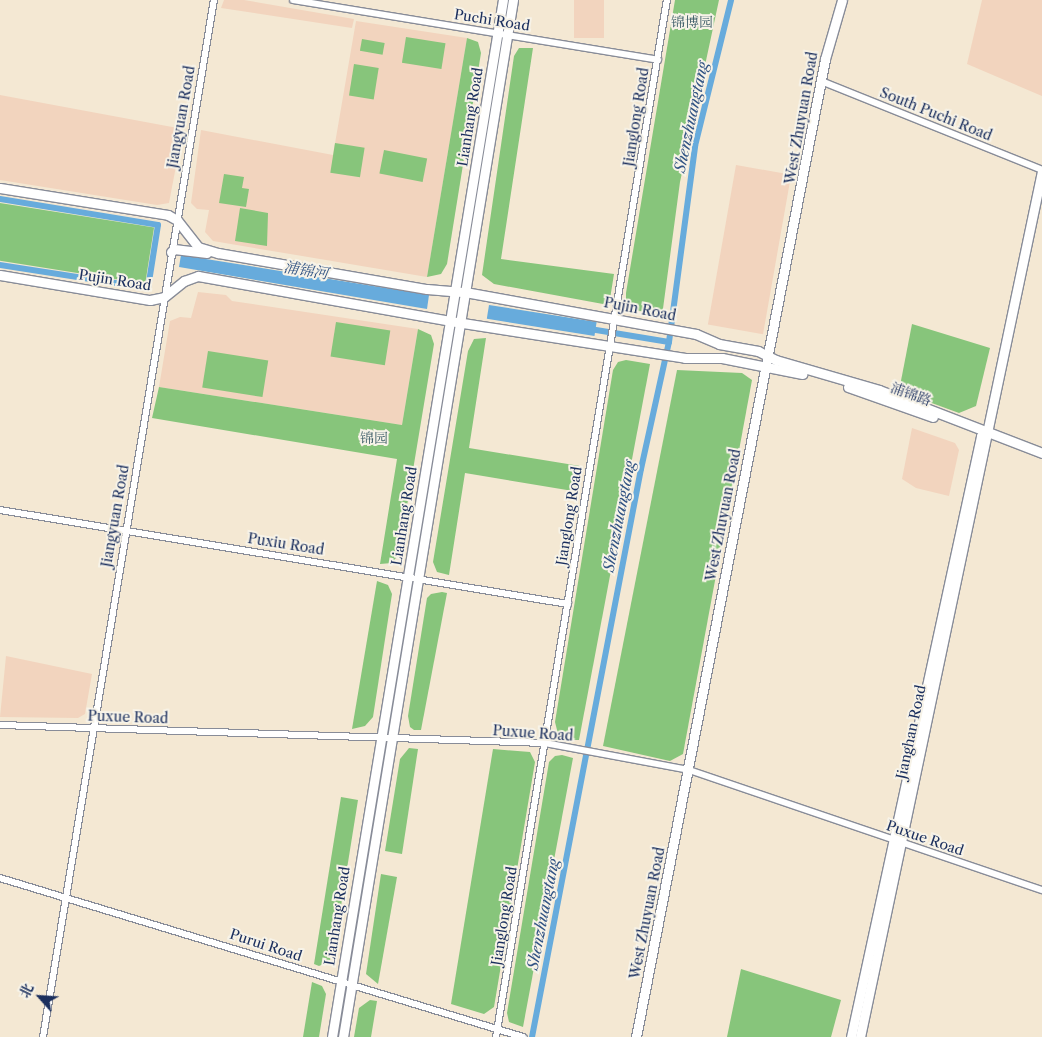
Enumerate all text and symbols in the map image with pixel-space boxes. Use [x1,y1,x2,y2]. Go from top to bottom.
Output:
street label: Puchi Road [453,6,531,34]
park label: 锦博园 [671,14,713,30]
street label: West Zhuyuan Road [781,50,821,186]
water label: Shenzhuangtang [670,60,712,174]
street label: Jiangyuan Road [164,64,198,170]
street label: Lianhang Road [454,66,486,168]
street label: Jianglong Road [620,66,652,168]
street label: South Puchi Road [877,84,995,144]
water label: 浦锦河 [282,258,330,282]
street label: Pujin Road [78,266,152,294]
street label: Pujin Road [602,294,678,324]
street label: 浦锦路 [888,379,934,409]
park label: 锦园 [360,430,388,446]
street label: West Zhuyuan Road [702,447,744,583]
water label: Shenzhuangtang [599,459,639,573]
street label: Jiangyuan Road [98,463,132,569]
street label: Lianhang Road [388,465,420,567]
street label: Jianglong Road [553,465,585,567]
street label: Puxiu Road [247,530,325,558]
street label: Jianghan Road [893,683,929,781]
street label: Puxue Road [87,707,169,727]
street label: Puxue Road [492,722,574,744]
street label: Puxue Road [884,817,966,859]
street label: West Zhuyuan Road [626,845,668,981]
water label: Shenzhuangtang [523,857,563,971]
street label: Lianhang Road [321,865,353,967]
street label: Jianglong Road [488,865,520,967]
street label: Purui Road [228,925,304,965]
north arrow [15,972,65,1022]
text: 北 [15,980,38,1001]

